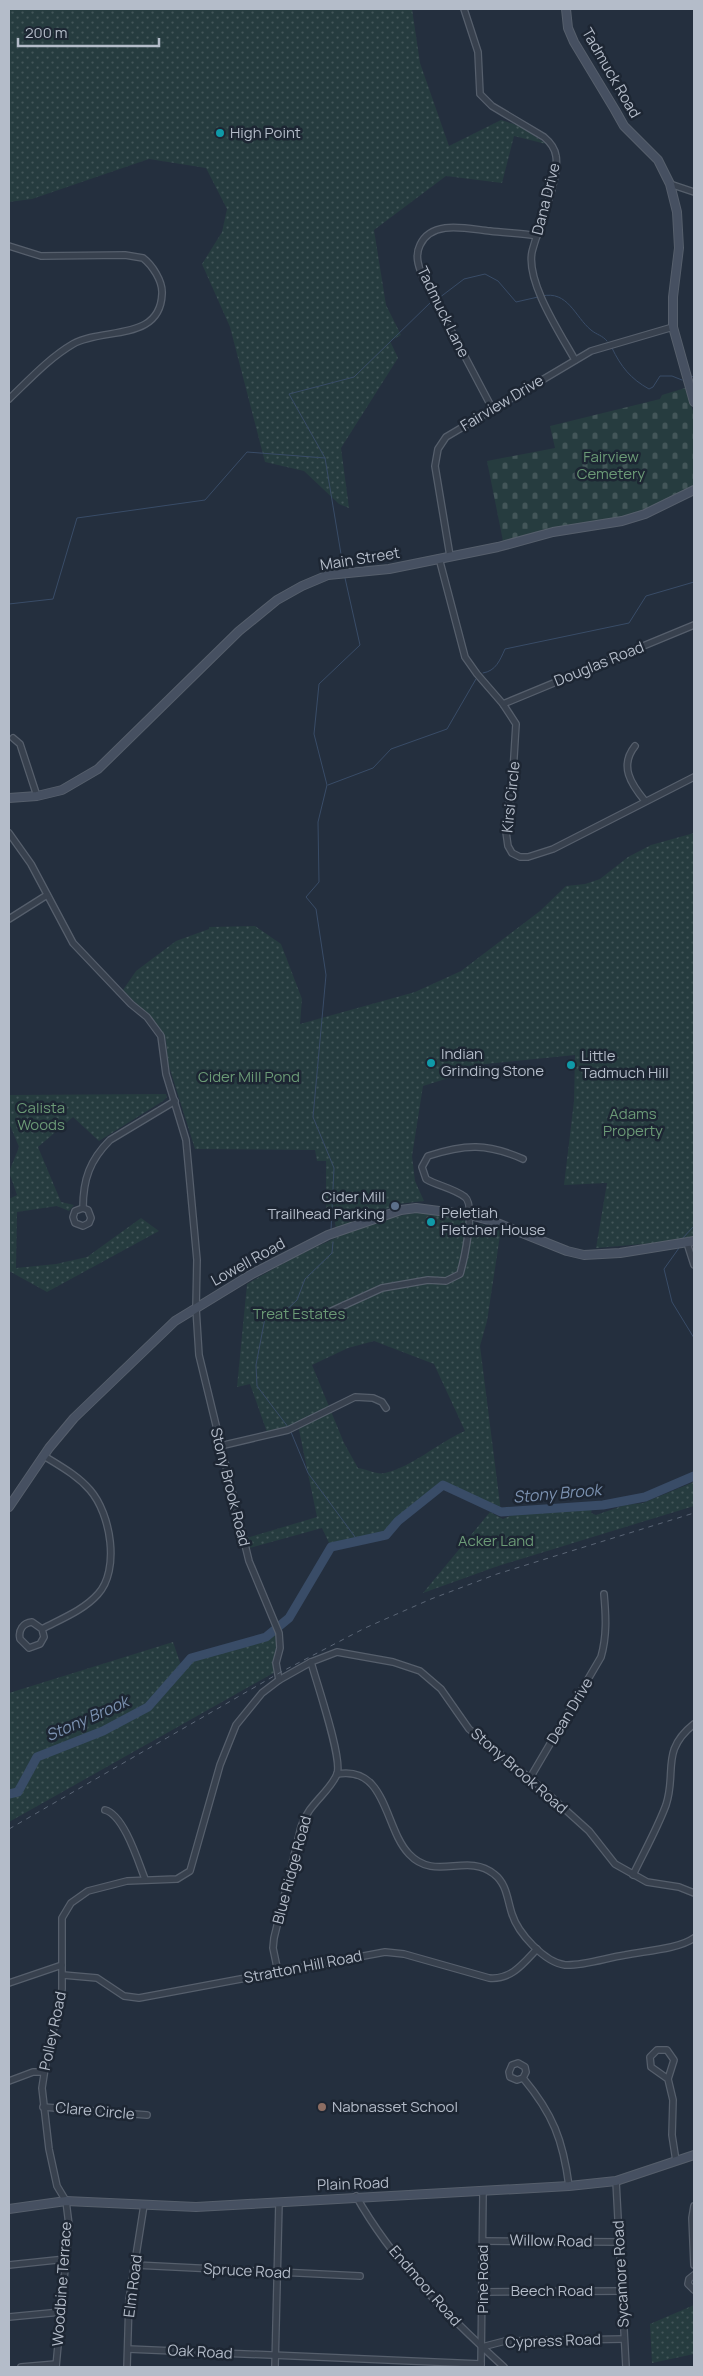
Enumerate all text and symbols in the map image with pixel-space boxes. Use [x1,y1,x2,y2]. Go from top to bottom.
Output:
scale bar [18,15,159,47]
text: 200 m [25,22,68,43]
street label: Tadmuck Road [577,24,646,122]
place label: High Point [230,122,301,143]
marker: High Point [214,127,226,139]
street label: Dana Drive [526,160,565,237]
street label: Tadmuck Lane [412,263,475,361]
street label: Fairview Drive [456,369,547,436]
park label: Fairview Cemetery [577,446,645,484]
street label: Main Street [319,542,401,575]
street label: Douglas Road [551,636,647,691]
street label: Kirsi Circle [496,760,525,834]
place label: Indian Grinding Stone [441,1043,544,1081]
place label: Little Tadmuch Hill [581,1045,669,1083]
marker: Indian Grinding Stone [425,1057,437,1069]
marker: Little Tadmuch Hill [565,1059,577,1071]
park label: Cider Mill Pond [198,1066,300,1087]
park label: Calista Woods [17,1097,65,1135]
park label: Adams Property [603,1103,663,1141]
place label: Cider Mill Trailhead Parking [267,1186,385,1224]
marker: Cider Mill Trailhead Parking [389,1200,401,1212]
place label: Peletiah Fletcher House [441,1202,546,1240]
marker: Peletiah Fletcher House [425,1216,437,1228]
street label: Lowell Road [207,1233,289,1291]
park label: Treat Estates [253,1303,345,1324]
street label: Stony Brook Road [206,1425,255,1548]
water label: Stony Brook [512,1478,604,1508]
park label: Acker Land [458,1530,534,1551]
street label: Dean Drive [542,1673,598,1748]
water label: Stony Brook [42,1689,134,1746]
street label: Stony Brook Road [467,1723,572,1818]
street label: Blue Ridge Road [267,1813,316,1926]
street label: Stratton Hill Road [242,1945,364,1988]
street label: Polley Road [34,1990,71,2072]
place label: Nabnasset School [332,2096,458,2117]
street label: Clare Circle [55,2097,136,2124]
marker: Nabnasset School [316,2101,328,2113]
street label: Plain Road [317,2172,389,2195]
street label: Sycamore Road [607,2220,634,2328]
street label: Woodbine Terrace [47,2221,76,2347]
street label: Willow Road [509,2229,593,2252]
street label: Endmoor Road [384,2241,466,2331]
street label: Pine Road [472,2245,493,2313]
street label: Elm Road [118,2253,147,2319]
street label: Spruce Road [203,2258,291,2283]
street label: Beech Road [511,2280,593,2301]
street label: Cypress Road [505,2328,601,2353]
street label: Oak Road [167,2339,233,2364]

